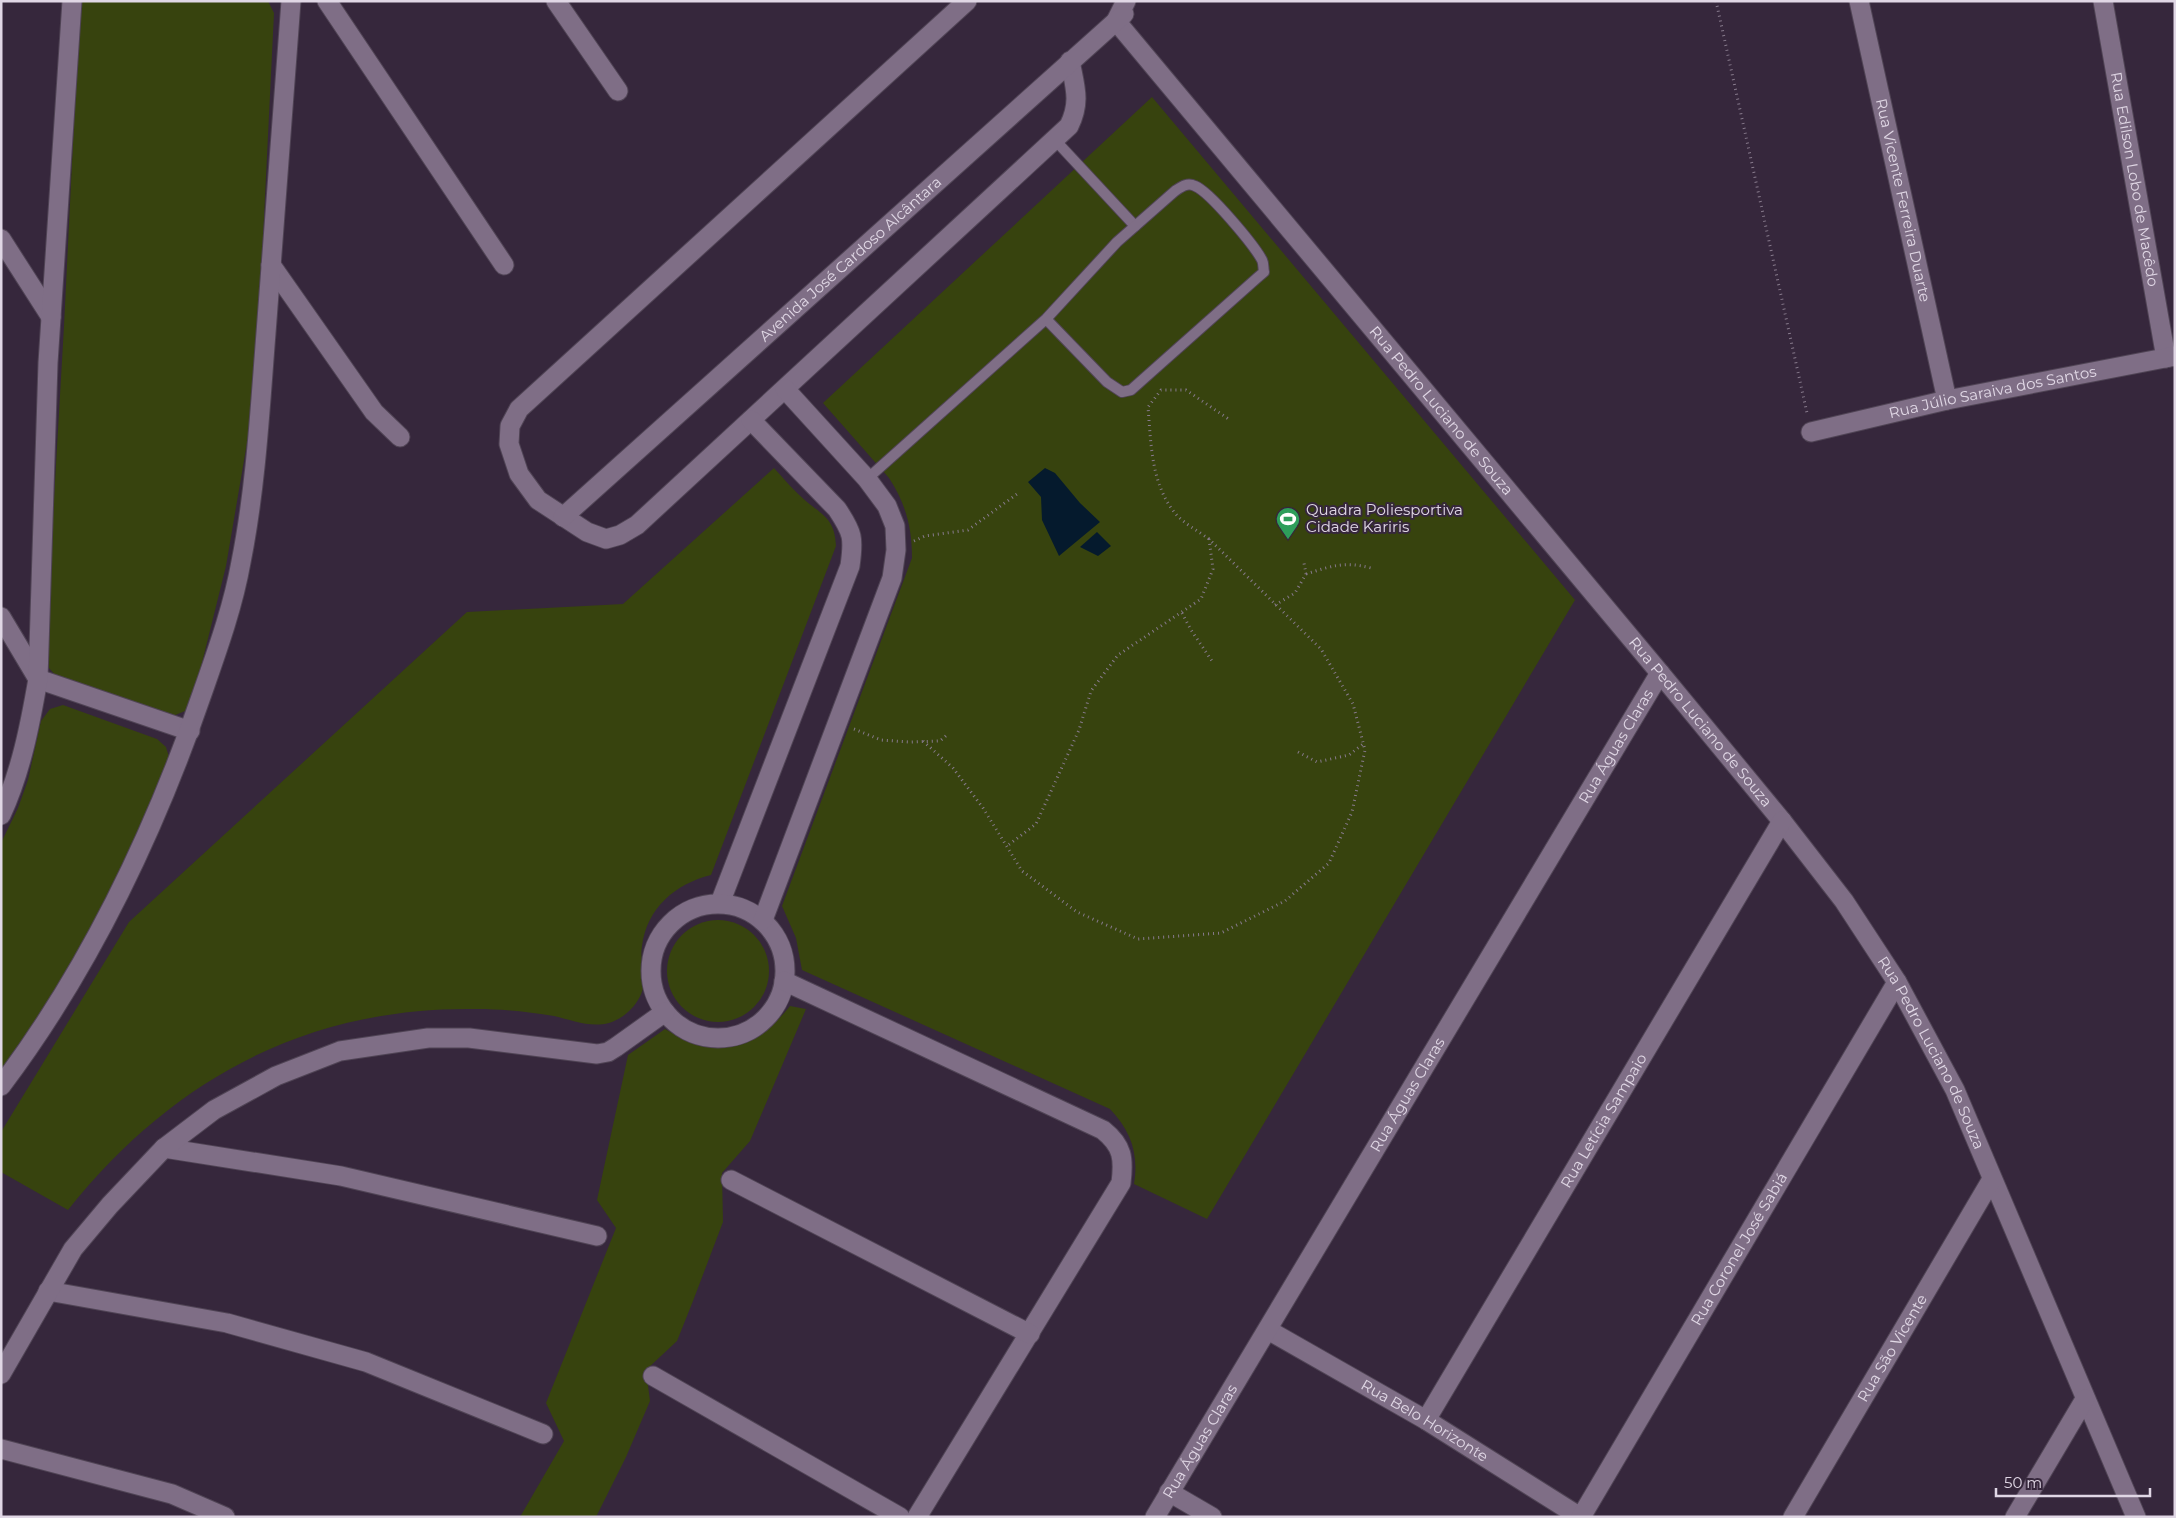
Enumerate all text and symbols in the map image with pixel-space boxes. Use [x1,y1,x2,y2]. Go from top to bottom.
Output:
street label: Rua Edilson Lobo de Macêdo [2107,70,2163,288]
street label: Rua Vicente Ferreira Duarte [1872,96,1935,304]
street label: Avenida José Cardoso Alcântara [755,172,945,346]
street label: Rua Pedro Luciano de Souza [1366,322,1518,499]
street label: Rua Júlio Saraiva dos Santos [1887,361,2098,422]
place label: Quadra Poliesportiva Cidade Kariris [1306,500,1463,536]
sports icon: Quadra Poliesportiva Cidade Kariris [1275,506,1301,540]
street label: Rua Pedro Luciano de Souza [1625,633,1776,811]
street label: Rua Águas Claras [1574,685,1657,807]
street label: Rua Pedro Luciano de Souza [1874,953,1989,1152]
street label: Rua Águas Claras [1366,1034,1449,1155]
street label: Rua Letícia Sampaio [1556,1050,1651,1191]
street label: Rua Coronel José Sabiá [1686,1169,1791,1329]
street label: Rua São Vicente [1853,1291,1931,1405]
street label: Rua Belo Horizonte [1358,1375,1492,1466]
street label: Rua Águas Claras [1158,1381,1241,1502]
scale bar [1996,1466,2150,1498]
text: 50 m [2004,1473,2042,1492]

